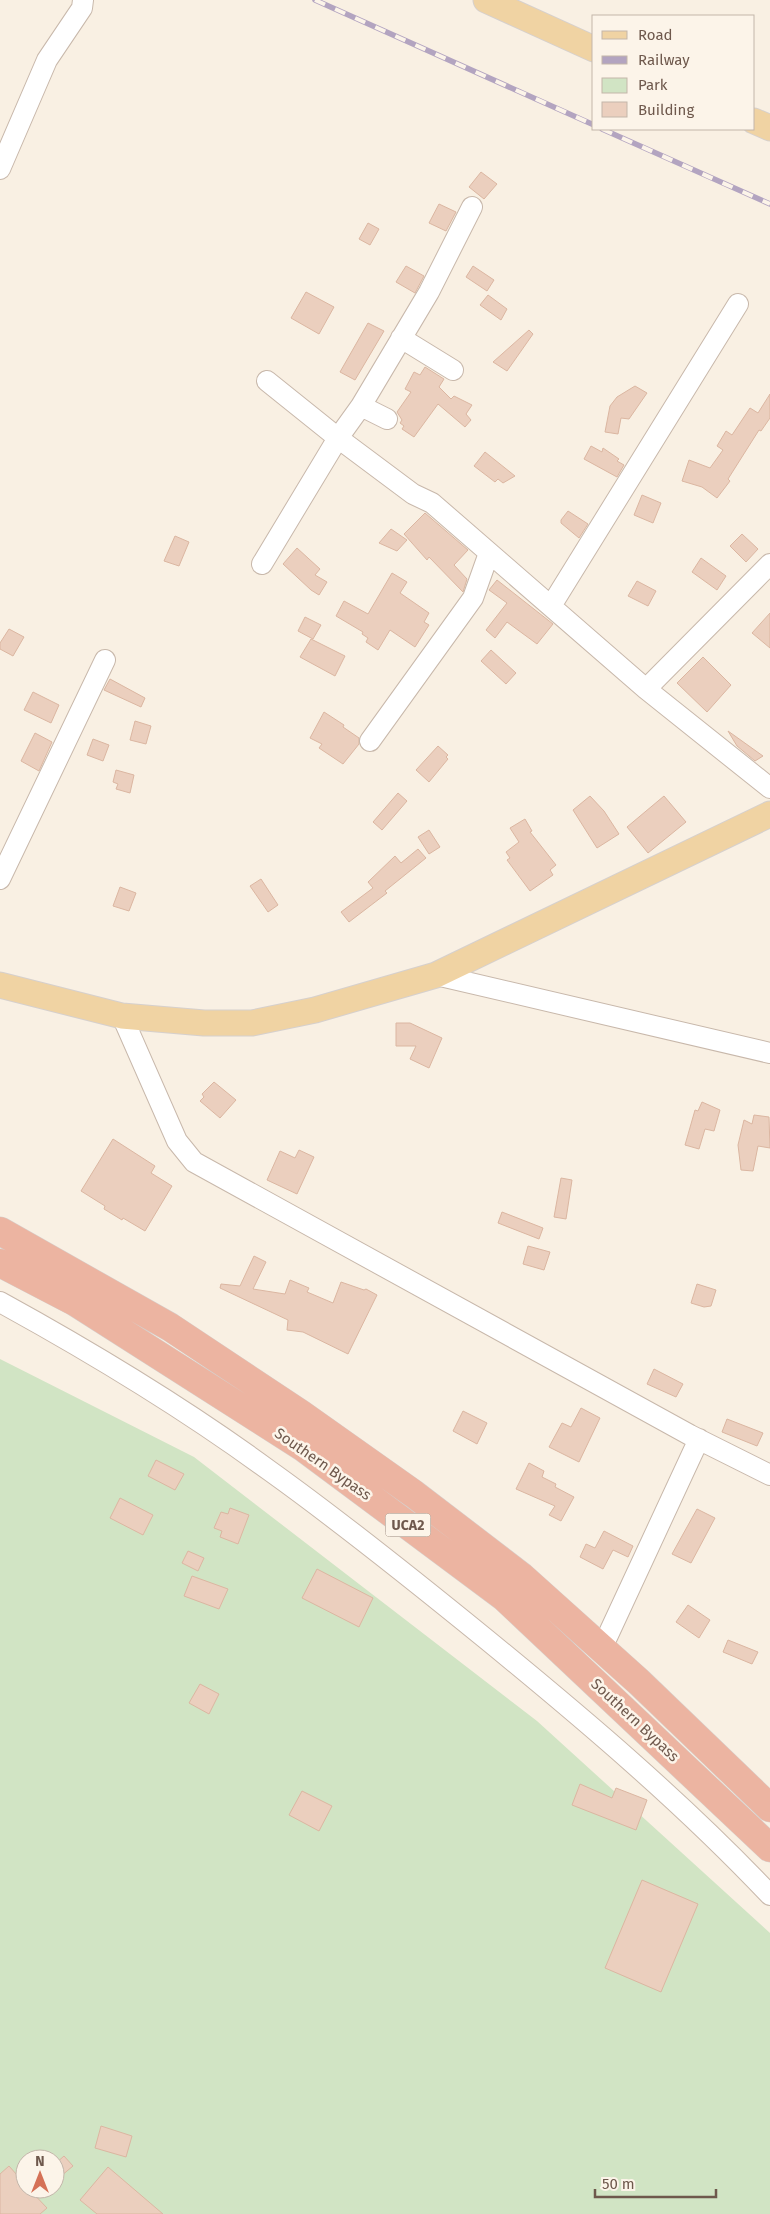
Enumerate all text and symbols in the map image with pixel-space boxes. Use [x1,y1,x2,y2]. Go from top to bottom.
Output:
legend [592,15,755,130]
text: Road [638,26,673,44]
text: Railway [638,51,690,69]
text: Park [638,76,668,94]
text: Building [638,101,694,119]
street label: Southern Bypass [271,1424,375,1504]
road number: UCA2 [386,1514,430,1536]
street label: Southern Bypass [587,1675,683,1765]
north arrow [15,2149,65,2199]
text: N [35,2153,45,2170]
scale bar [595,2166,716,2198]
text: 50 m [602,2175,635,2193]

